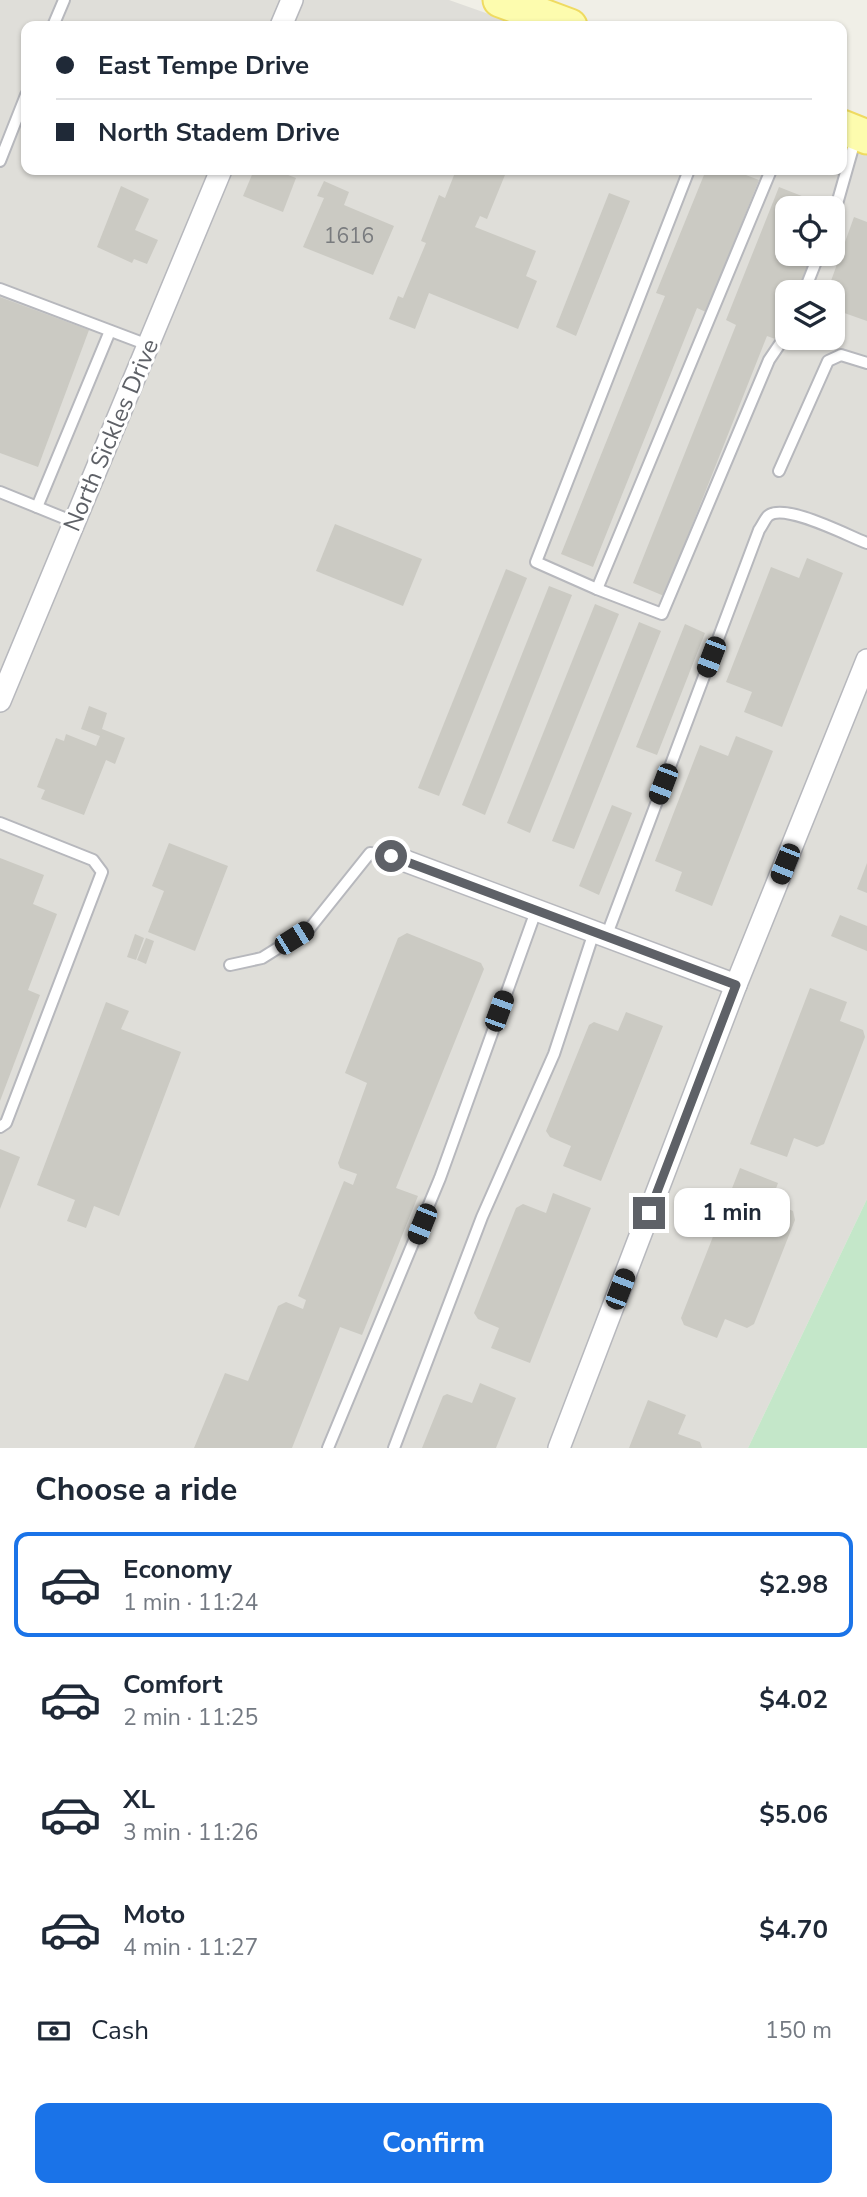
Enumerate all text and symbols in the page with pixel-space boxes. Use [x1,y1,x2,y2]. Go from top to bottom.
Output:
text: East Tempe Drive [98,48,309,83]
text: North Stadem Drive [98,115,340,150]
map controls [775,196,845,350]
button: locate [775,196,845,266]
house number: 1616 [324,222,374,250]
button: layers [775,280,845,350]
street label: North Sickles Drive [56,334,166,536]
car [694,634,729,680]
car [646,761,681,807]
route start [375,840,407,872]
car [768,841,803,887]
car [271,918,318,958]
car [482,988,517,1034]
callout: 1 min [674,1188,789,1238]
route end [633,1197,665,1229]
text: 1 min [702,1197,762,1228]
car [405,1201,440,1247]
car [603,1266,638,1312]
text: Choose a ride [35,1468,237,1511]
text: Economy [123,1552,232,1587]
icon: car [39,1553,102,1616]
text: $2.98 [759,1567,828,1602]
text: 1 min · 11:24 [123,1587,258,1618]
text: Comfort [123,1667,223,1702]
icon: car [39,1668,102,1731]
text: $4.02 [759,1682,828,1717]
text: 2 min · 11:25 [123,1702,258,1733]
text: XL [123,1782,155,1817]
icon: car [39,1783,102,1846]
text: $5.06 [759,1797,828,1832]
text: 3 min · 11:26 [123,1817,258,1848]
text: Moto [123,1897,185,1932]
icon: car [39,1898,102,1961]
text: $4.70 [759,1912,828,1947]
text: 4 min · 11:27 [123,1932,258,1963]
icon: cash [35,2012,73,2050]
text: Cash [91,2013,149,2048]
text: 150 m [765,2015,832,2046]
button: Confirm [35,2103,832,2183]

